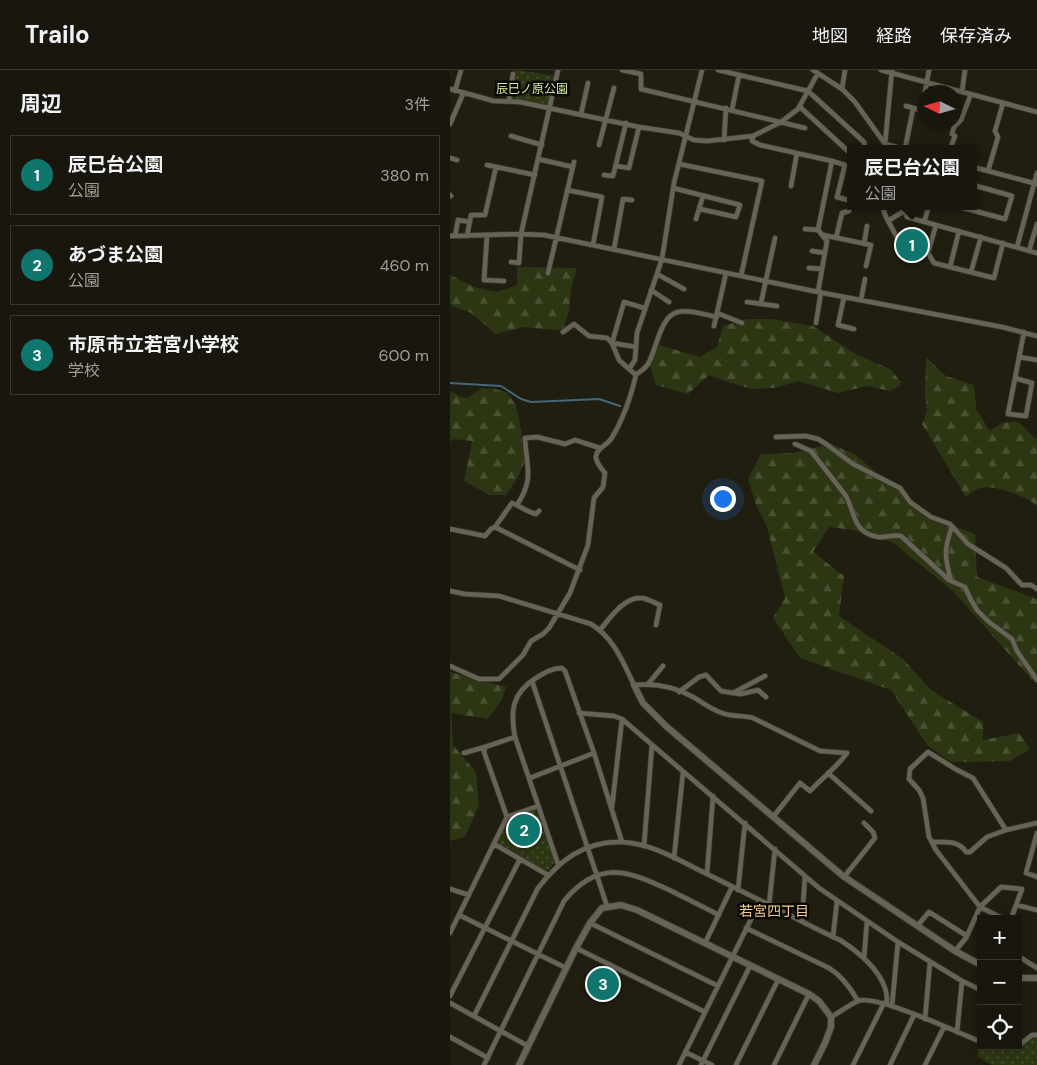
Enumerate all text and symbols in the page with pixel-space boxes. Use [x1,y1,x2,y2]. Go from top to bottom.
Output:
text: Trailo [25,19,90,50]
text: 地図 [812,24,848,48]
text: 経路 [876,24,912,48]
text: 保存済み [940,24,1012,48]
park label: 辰巳ノ原公園 [496,81,568,97]
north arrow [917,85,962,130]
text: 周辺 [20,90,62,118]
text: 3件 [405,94,430,115]
popup [847,145,977,210]
text: 辰巳台公園 [68,152,163,177]
text: 辰巳台公園 [864,155,960,180]
text: 1 [34,165,40,186]
text: 380 m [380,165,429,186]
text: 公園 [68,180,100,201]
text: 公園 [864,183,897,204]
pin: 1 [896,226,928,264]
text: あづま公園 [68,242,163,267]
text: 2 [32,255,42,276]
text: 460 m [380,255,429,276]
text: 公園 [68,270,100,291]
text: 市原市立若宮小学校 [68,332,239,357]
text: 3 [32,345,42,366]
text: 600 m [379,345,429,366]
text: 学校 [68,360,100,381]
your location [710,486,736,512]
pin: 2 [508,811,540,849]
district label: 若宮四丁目 [739,902,809,920]
map controls [977,915,1022,1050]
button: + [977,915,1022,960]
button: − [977,960,1022,1005]
pin: 3 [587,965,619,1003]
button: locate [977,1005,1022,1050]

